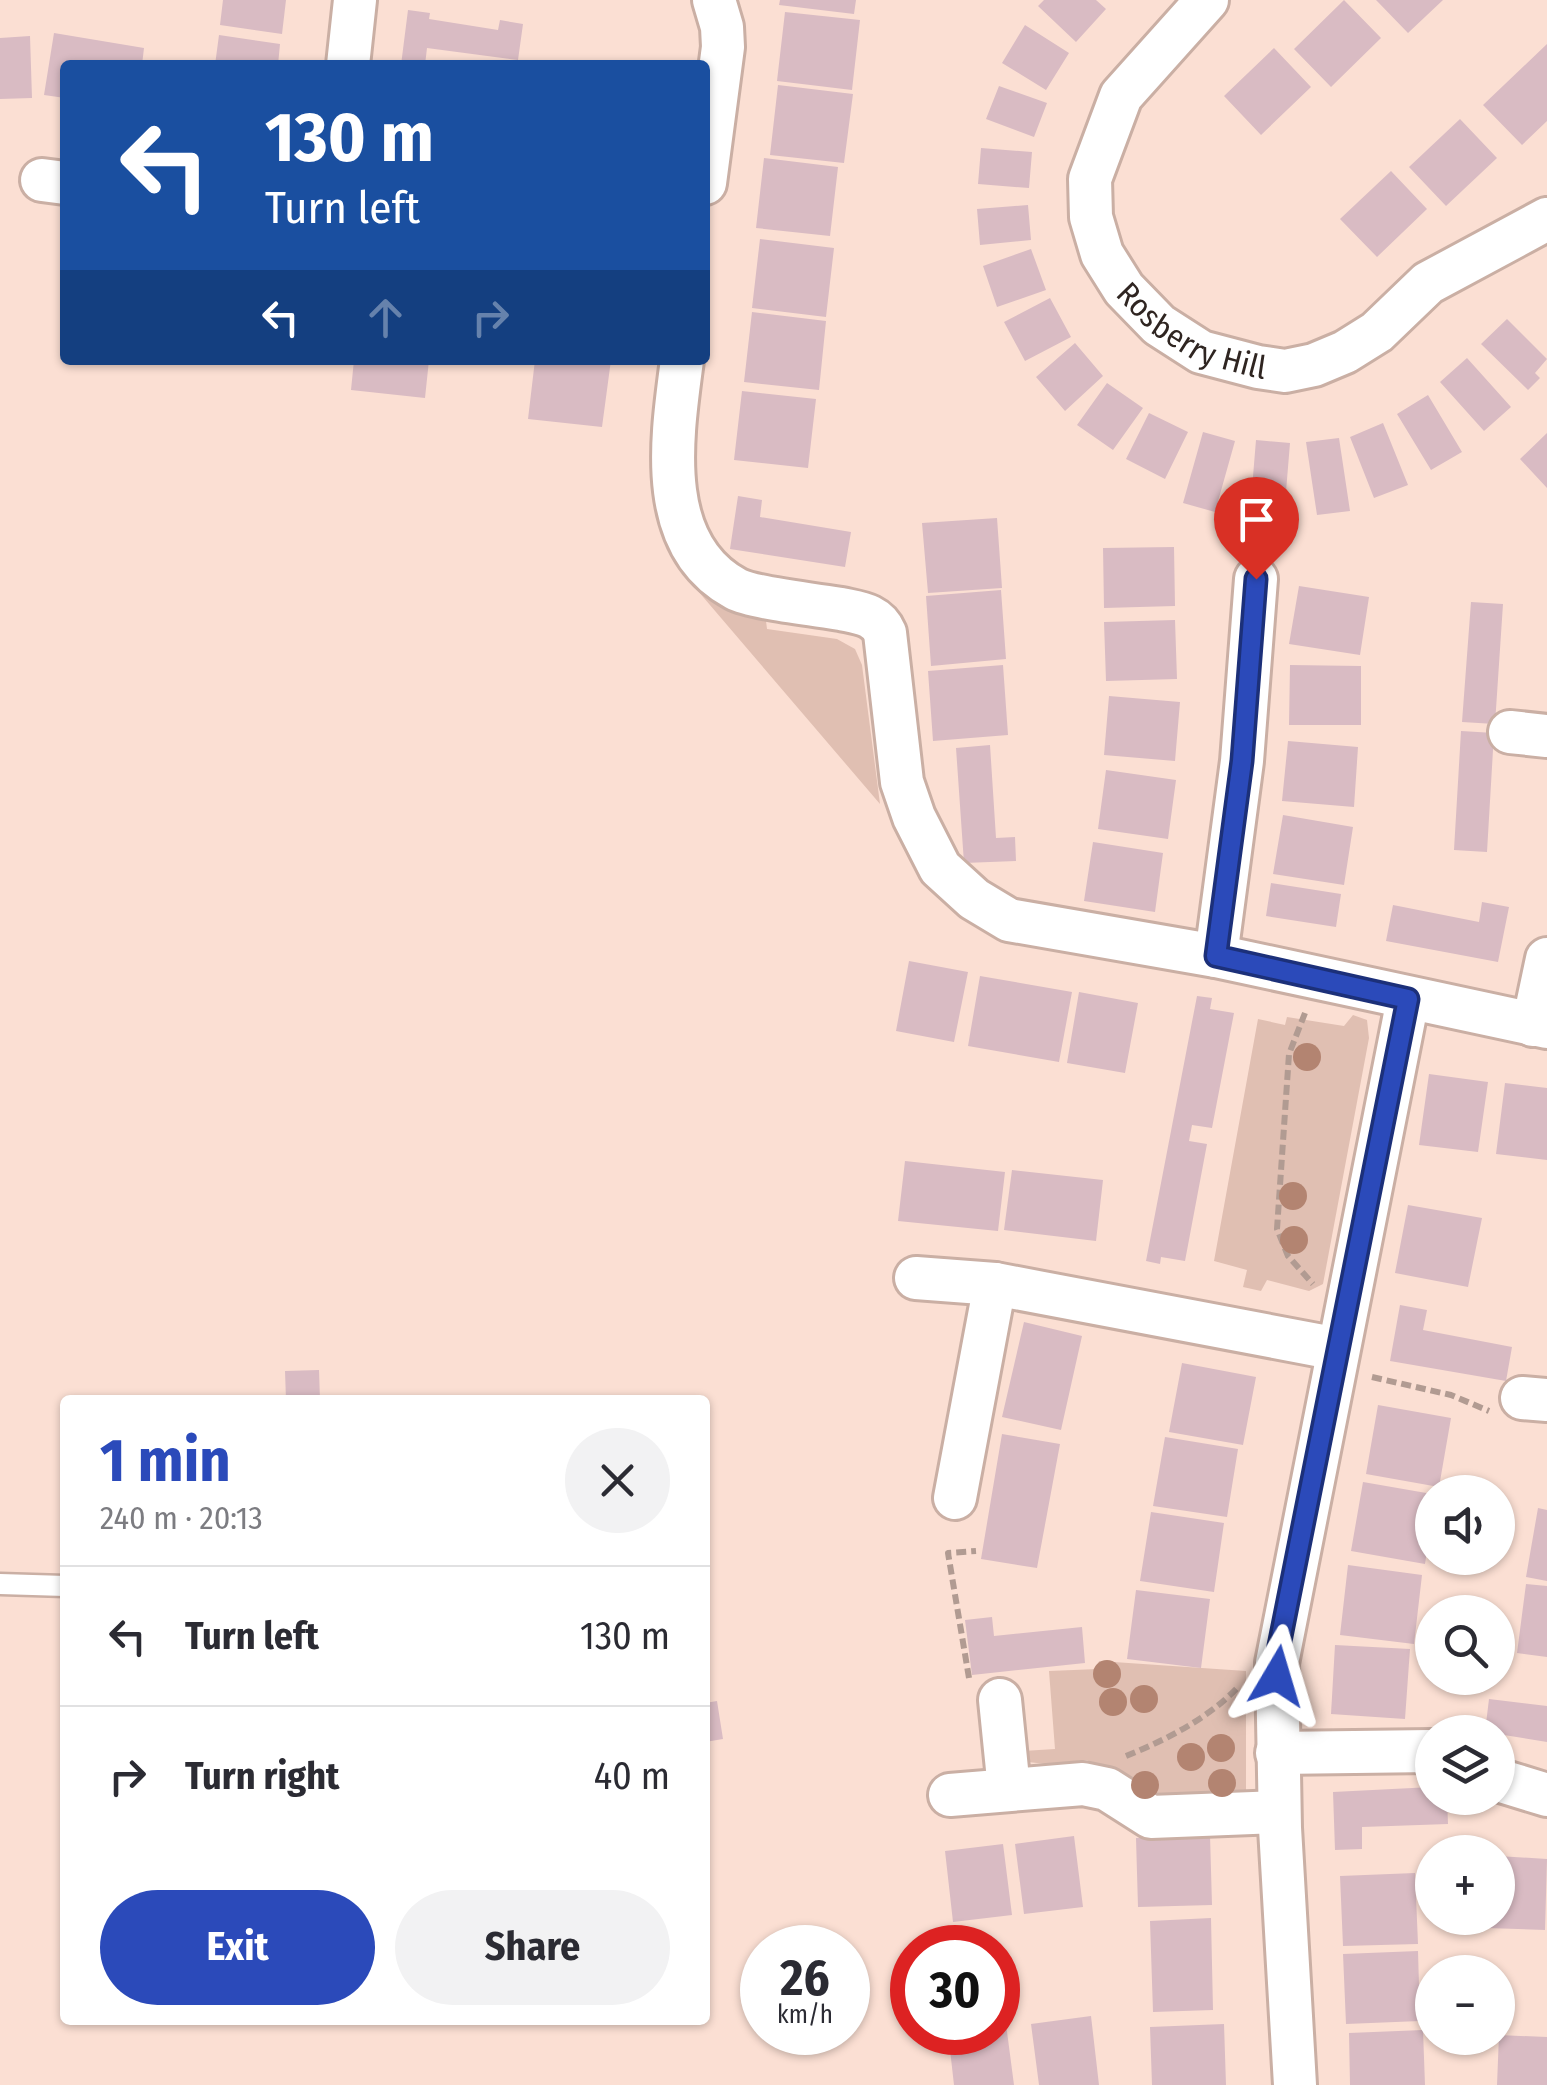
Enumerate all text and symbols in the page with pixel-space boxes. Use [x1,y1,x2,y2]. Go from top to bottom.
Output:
text: 130 m [265,96,434,180]
icon: left [100,100,230,230]
text: Turn left [265,181,420,235]
street label: Rosberry Hill [1109,274,1269,387]
icon: left [253,290,308,345]
icon: ahead [358,290,413,345]
icon: right [463,290,518,345]
pin [1214,477,1299,580]
icon: arrive [1229,492,1284,547]
text: 1 min [100,1425,231,1497]
button: close [565,1428,670,1533]
map controls [1415,1475,1515,2055]
button: sound [1415,1475,1515,1575]
text: 240 m · 20:13 [100,1499,263,1537]
button: search [1415,1595,1515,1695]
icon: left [100,1609,155,1664]
text: Turn left [185,1613,319,1659]
text: 130 m [580,1613,670,1659]
position arrow [1225,1624,1329,1728]
button: layers [1415,1715,1515,1815]
icon: right [100,1749,155,1804]
text: Turn right [185,1753,339,1799]
text: 40 m [594,1753,670,1799]
button: + [1415,1835,1515,1935]
button: Exit [100,1890,375,2005]
button: Share [395,1890,670,2005]
speed limit sign: 30 [890,1925,1020,2055]
text: 26 [780,1948,830,2008]
button: − [1415,1955,1515,2055]
text: km/h [777,2000,833,2030]

